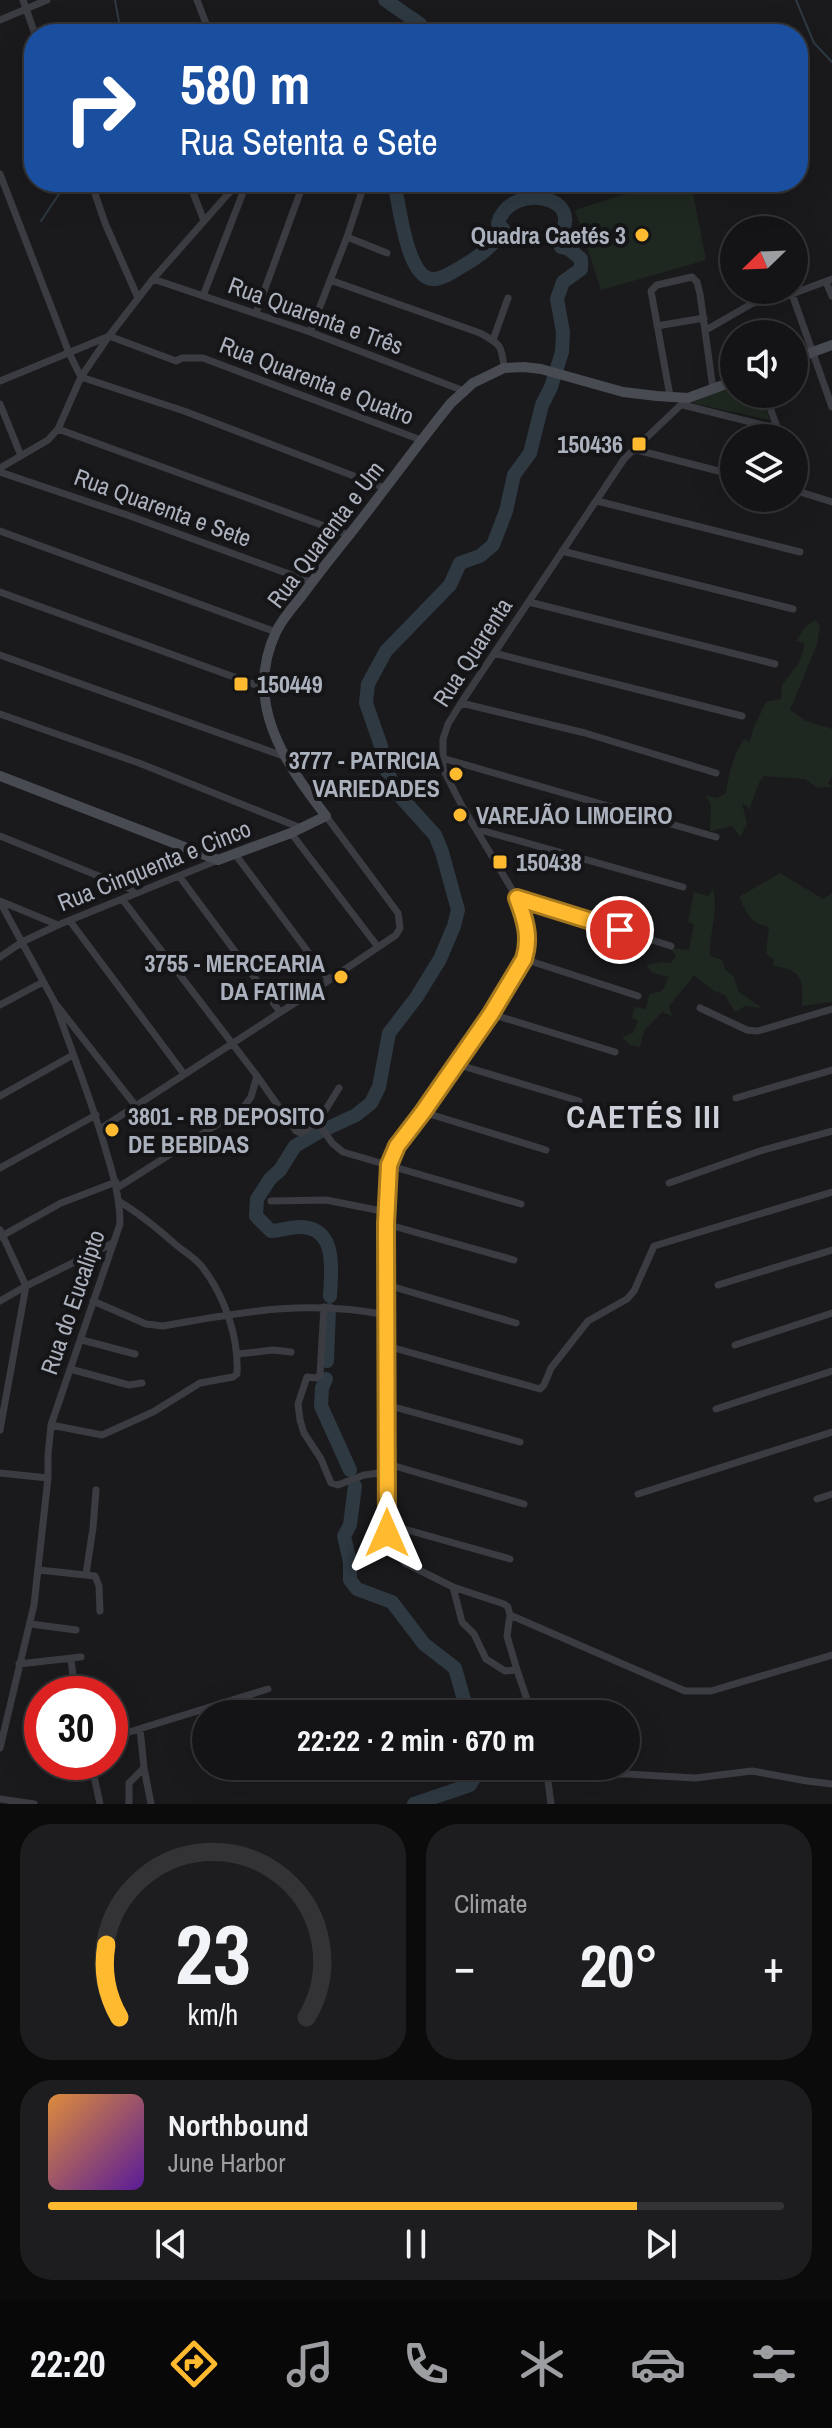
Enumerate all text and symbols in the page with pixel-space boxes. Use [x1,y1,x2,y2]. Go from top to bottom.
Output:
text: 580 m [180,46,310,121]
icon: right [48,56,152,160]
text: Rua Setenta e Sete [180,118,438,166]
north arrow [720,216,808,304]
map controls [720,216,808,512]
place label: Quadra Caetés 3 [471,219,626,251]
marker: Quadra Caetés 3 [633,226,651,244]
street label: Rua Quarenta e Três [224,269,408,361]
button: sound [720,320,808,408]
street label: Rua Quarenta e Quatro [215,328,419,432]
button: layers [720,424,808,512]
place label: 150436 [557,428,623,460]
marker: 150436 [630,435,648,453]
street label: Rua Quarenta e Um [259,454,391,614]
street label: Rua Quarenta e Sete [70,460,256,554]
street label: Rua Quarenta [425,591,519,713]
place label: 150449 [257,668,323,700]
marker: 150449 [232,675,250,693]
place label: 3777 - PATRICIA VARIEDADES [289,744,441,804]
marker: 3777 - PATRICIA VARIEDADES [447,765,465,783]
place label: VAREJÃO LIMOEIRO [476,799,673,831]
marker: VAREJÃO LIMOEIRO [451,806,469,824]
street label: Rua Cinquenta e Cinco [53,812,255,918]
place label: 150438 [516,846,582,878]
marker: 150438 [491,853,509,871]
pin [586,896,654,964]
icon: arrive [598,908,642,952]
place label: 3755 - MERCEARIA DA FATIMA [145,947,326,1007]
marker: 3755 - MERCEARIA DA FATIMA [332,968,350,986]
district label: CAETÉS III [566,1095,722,1138]
place label: 3801 - RB DEPOSITO DE BEBIDAS [128,1100,325,1160]
marker: 3801 - RB DEPOSITO DE BEBIDAS [103,1121,121,1139]
street label: Rua do Eucalipto [32,1225,112,1379]
position arrow [345,1491,429,1575]
speed limit sign: 30 [24,1676,128,1780]
text: 22:22 · 2 min · 670 m [297,1720,535,1760]
text: Climate [454,1886,527,1921]
text: 23 [175,1898,251,2010]
text: 20° [580,1925,658,2006]
text: − [454,1936,475,1996]
text: + [763,1936,784,1996]
text: km/h [188,1995,238,2034]
text: Northbound [168,2105,309,2145]
text: June Harbor [168,2145,285,2180]
icon: previous [149,2222,193,2266]
icon: pause [394,2222,438,2266]
icon: next [639,2222,683,2266]
icon: directions [166,2336,222,2392]
icon: music [282,2336,338,2392]
icon: phone [398,2336,454,2392]
icon: climate [514,2336,570,2392]
icon: car [630,2336,686,2392]
icon: filters [746,2336,802,2392]
text: 22:20 [30,2340,106,2388]

